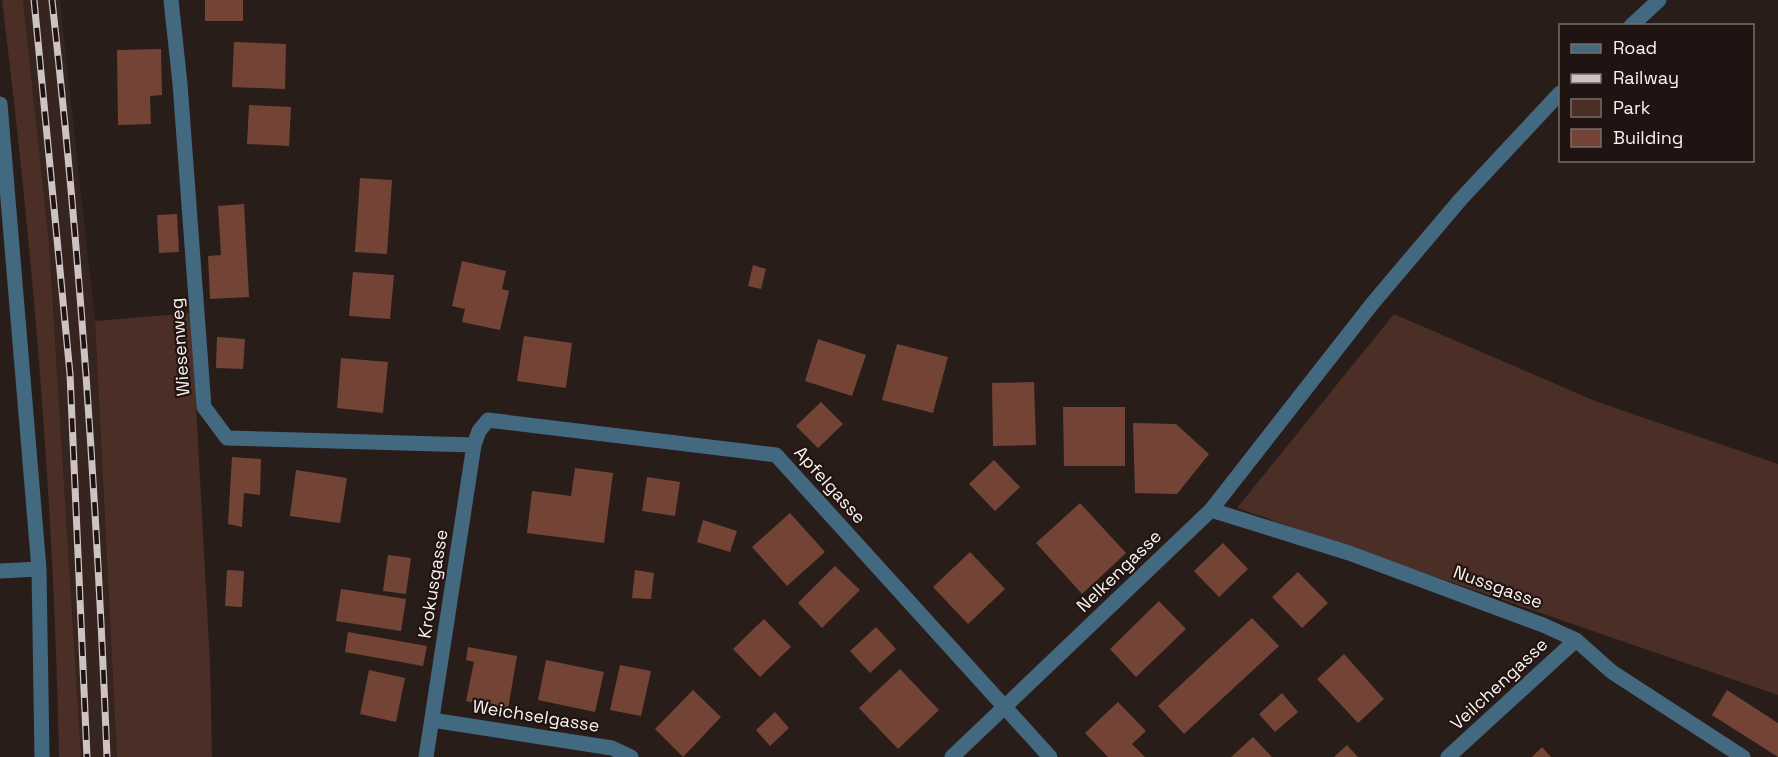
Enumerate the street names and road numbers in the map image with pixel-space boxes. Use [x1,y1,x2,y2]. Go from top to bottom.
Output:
street label: Wiesenweg [165,297,194,397]
street label: Apfelgasse [789,441,871,528]
street label: Nelkengasse [1071,524,1166,617]
street label: Krokusgasse [413,528,452,640]
street label: Nussgasse [1450,560,1546,613]
street label: Veilchengasse [1445,633,1552,735]
street label: Weichselgasse [471,694,601,737]

